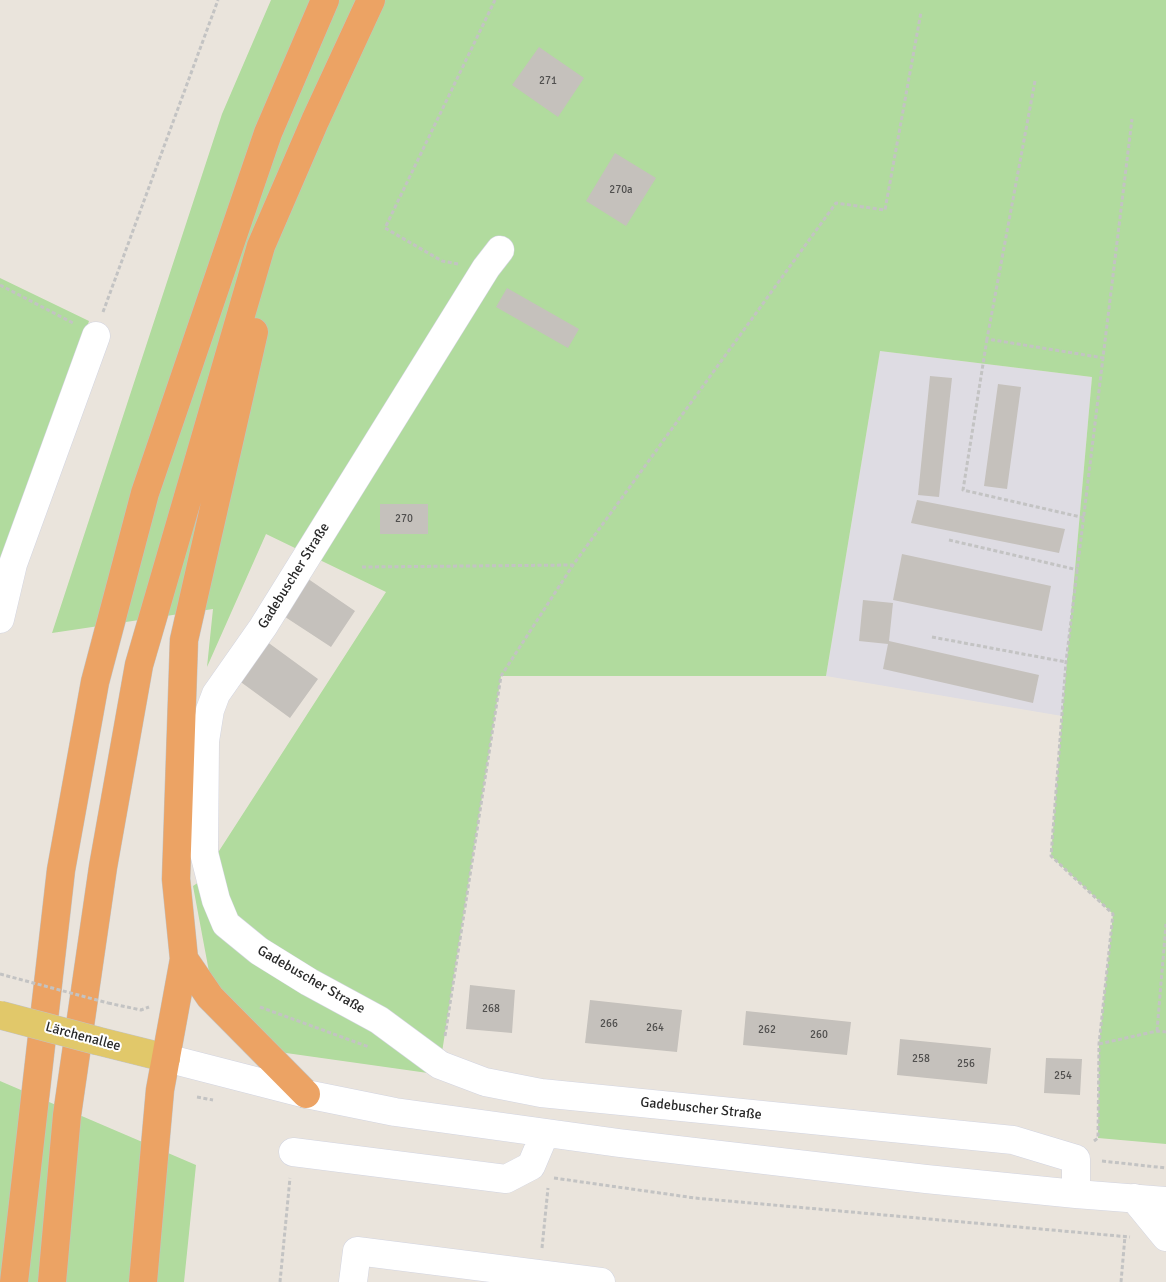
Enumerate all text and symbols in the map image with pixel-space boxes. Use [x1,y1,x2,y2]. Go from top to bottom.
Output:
house number: 271 [539,74,557,88]
house number: 270a [609,183,633,197]
house number: 270 [395,512,413,526]
street label: Gadebuscher Straße [255,520,333,632]
street label: Gadebuscher Straße [254,942,368,1018]
house number: 268 [482,1002,500,1016]
house number: 266 [600,1017,618,1031]
street label: Lärchenallee [44,1019,122,1055]
house number: 264 [646,1021,664,1035]
house number: 262 [758,1023,776,1037]
house number: 260 [810,1028,828,1042]
house number: 258 [912,1052,930,1066]
house number: 256 [957,1057,975,1071]
house number: 254 [1054,1069,1072,1083]
street label: Gadebuscher Straße [640,1094,762,1124]

